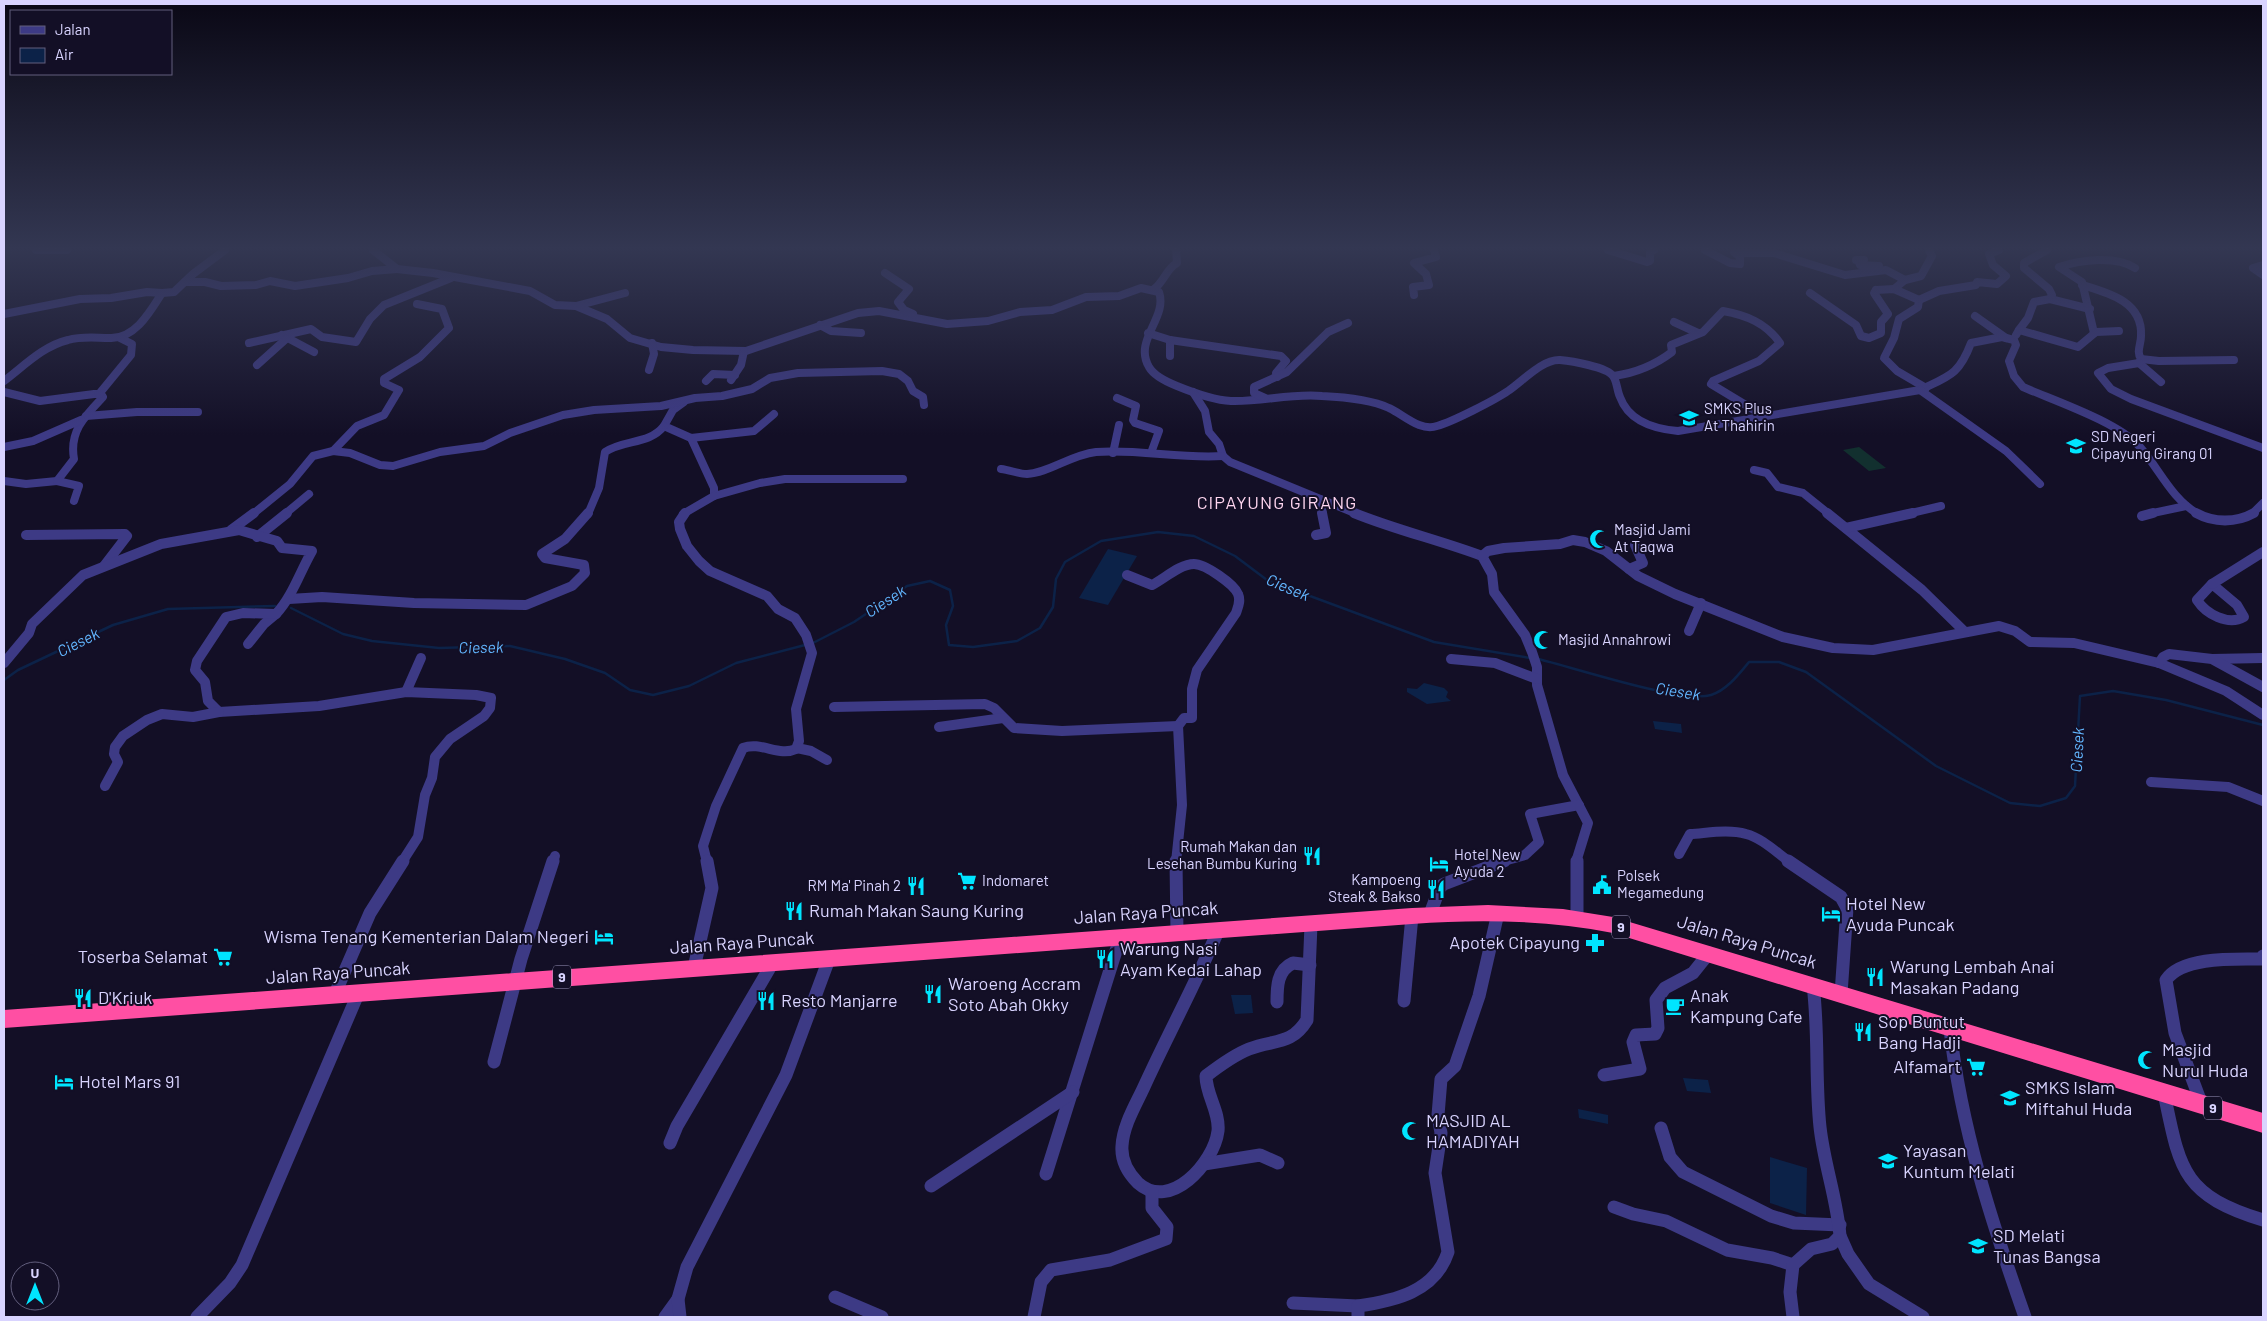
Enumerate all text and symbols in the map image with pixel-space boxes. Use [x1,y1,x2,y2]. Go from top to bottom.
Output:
legend [10,10,172,75]
text: Jalan [55,20,91,38]
text: Air [55,45,74,63]
place label: SMKS Plus At Thahirin [1704,399,1775,434]
school or university icon: SMKS Plus At Thahirin [1678,407,1700,429]
place label: SD Negeri Cipayung Girang 01 [2091,427,2212,462]
school or university icon: SD Negeri Cipayung Girang 01 [2065,435,2087,457]
district label: CIPAYUNG GIRANG [1197,491,1357,513]
place label: Masjid Jami At Taqwa [1614,520,1691,555]
mosque icon: Masjid Jami At Taqwa [1588,528,1610,550]
water label: Ciesek [1264,569,1313,604]
water label: Ciesek [861,580,909,621]
water label: Ciesek [53,623,102,660]
mosque icon: Masjid Annahrowi [1532,629,1554,651]
place label: Masjid Annahrowi [1558,630,1671,648]
water label: Ciesek [458,637,504,656]
water label: Ciesek [1654,678,1702,703]
water label: Ciesek [2066,727,2087,773]
place label: Rumah Makan dan Lesehan Bumbu Kuring [1147,837,1297,872]
restaurant icon: Rumah Makan dan Lesehan Bumbu Kuring [1301,845,1323,867]
place label: Hotel New Ayuda 2 [1454,845,1521,880]
hotel icon: Hotel New Ayuda 2 [1428,853,1450,875]
place label: Polsek Megamedung [1617,866,1704,901]
supermarket icon: Indomaret [956,870,978,892]
place label: Kampoeng Steak & Bakso [1328,870,1421,905]
place label: Indomaret [982,871,1049,889]
public building icon: Polsek Megamedung [1591,874,1613,896]
restaurant icon: RM Ma' Pinah 2 [905,875,927,897]
place label: RM Ma' Pinah 2 [808,876,901,894]
restaurant icon: Kampoeng Steak & Bakso [1425,878,1447,900]
place label: Hotel New Ayuda Puncak [1846,892,1954,935]
street label: Jalan Raya Puncak [1073,896,1219,928]
place label: Rumah Makan Saung Kuring [809,899,1024,921]
restaurant icon: Rumah Makan Saung Kuring [783,900,805,922]
hotel icon: Hotel New Ayuda Puncak [1820,903,1842,925]
street label: Jalan Raya Puncak [1675,909,1820,973]
road number: 9 [1612,916,1630,939]
place label: Wisma Tenang Kementerian Dalam Negeri [264,925,589,947]
hotel icon: Wisma Tenang Kementerian Dalam Negeri [593,926,615,948]
street label: Jalan Raya Puncak [669,926,815,958]
place label: Apotek Cipayung [1449,931,1580,953]
pharmacy icon: Apotek Cipayung [1584,932,1606,954]
place label: Warung Nasi Ayam Kedai Lahap [1120,937,1262,980]
place label: Toserba Selamat [78,945,208,967]
supermarket icon: Toserba Selamat [212,946,234,968]
restaurant icon: Warung Nasi Ayam Kedai Lahap [1094,948,1116,970]
place label: Warung Lembah Anai Masakan Padang [1890,955,2055,998]
street label: Jalan Raya Puncak [265,956,411,988]
road number: 9 [553,966,571,989]
restaurant icon: Warung Lembah Anai Masakan Padang [1864,966,1886,988]
place label: Waroeng Accram Soto Abah Okky [948,972,1081,1015]
restaurant icon: Waroeng Accram Soto Abah Okky [922,983,944,1005]
place label: Anak Kampung Cafe [1690,984,1803,1027]
place label: D'Kriuk [98,986,152,1008]
restaurant icon: D'Kriuk [72,987,94,1009]
place label: Resto Manjarre [781,989,898,1011]
restaurant icon: Resto Manjarre [755,990,777,1012]
cafe icon: Anak Kampung Cafe [1664,995,1686,1017]
place label: Sop Buntut Bang Hadji [1878,1010,1965,1053]
restaurant icon: Sop Buntut Bang Hadji [1852,1021,1874,1043]
place label: Masjid Nurul Huda [2162,1038,2248,1081]
mosque icon: Masjid Nurul Huda [2136,1049,2158,1071]
place label: Alfamart [1893,1055,1961,1077]
supermarket icon: Alfamart [1965,1056,1987,1078]
place label: Hotel Mars 91 [79,1070,180,1092]
hotel icon: Hotel Mars 91 [53,1071,75,1093]
place label: SMKS Islam Miftahul Huda [2025,1076,2132,1119]
school or university icon: SMKS Islam Miftahul Huda [1999,1087,2021,1109]
road number: 9 [2204,1096,2222,1120]
place label: MASJID AL HAMADIYAH [1426,1109,1520,1152]
mosque icon: MASJID AL HAMADIYAH [1400,1120,1422,1142]
place label: Yayasan Kuntum Melati [1903,1139,2015,1182]
school or university icon: Yayasan Kuntum Melati [1877,1150,1899,1172]
place label: SD Melati Tunas Bangsa [1993,1224,2101,1267]
school or university icon: SD Melati Tunas Bangsa [1967,1235,1989,1257]
north arrow [10,1261,60,1311]
text: U [31,1264,40,1281]

